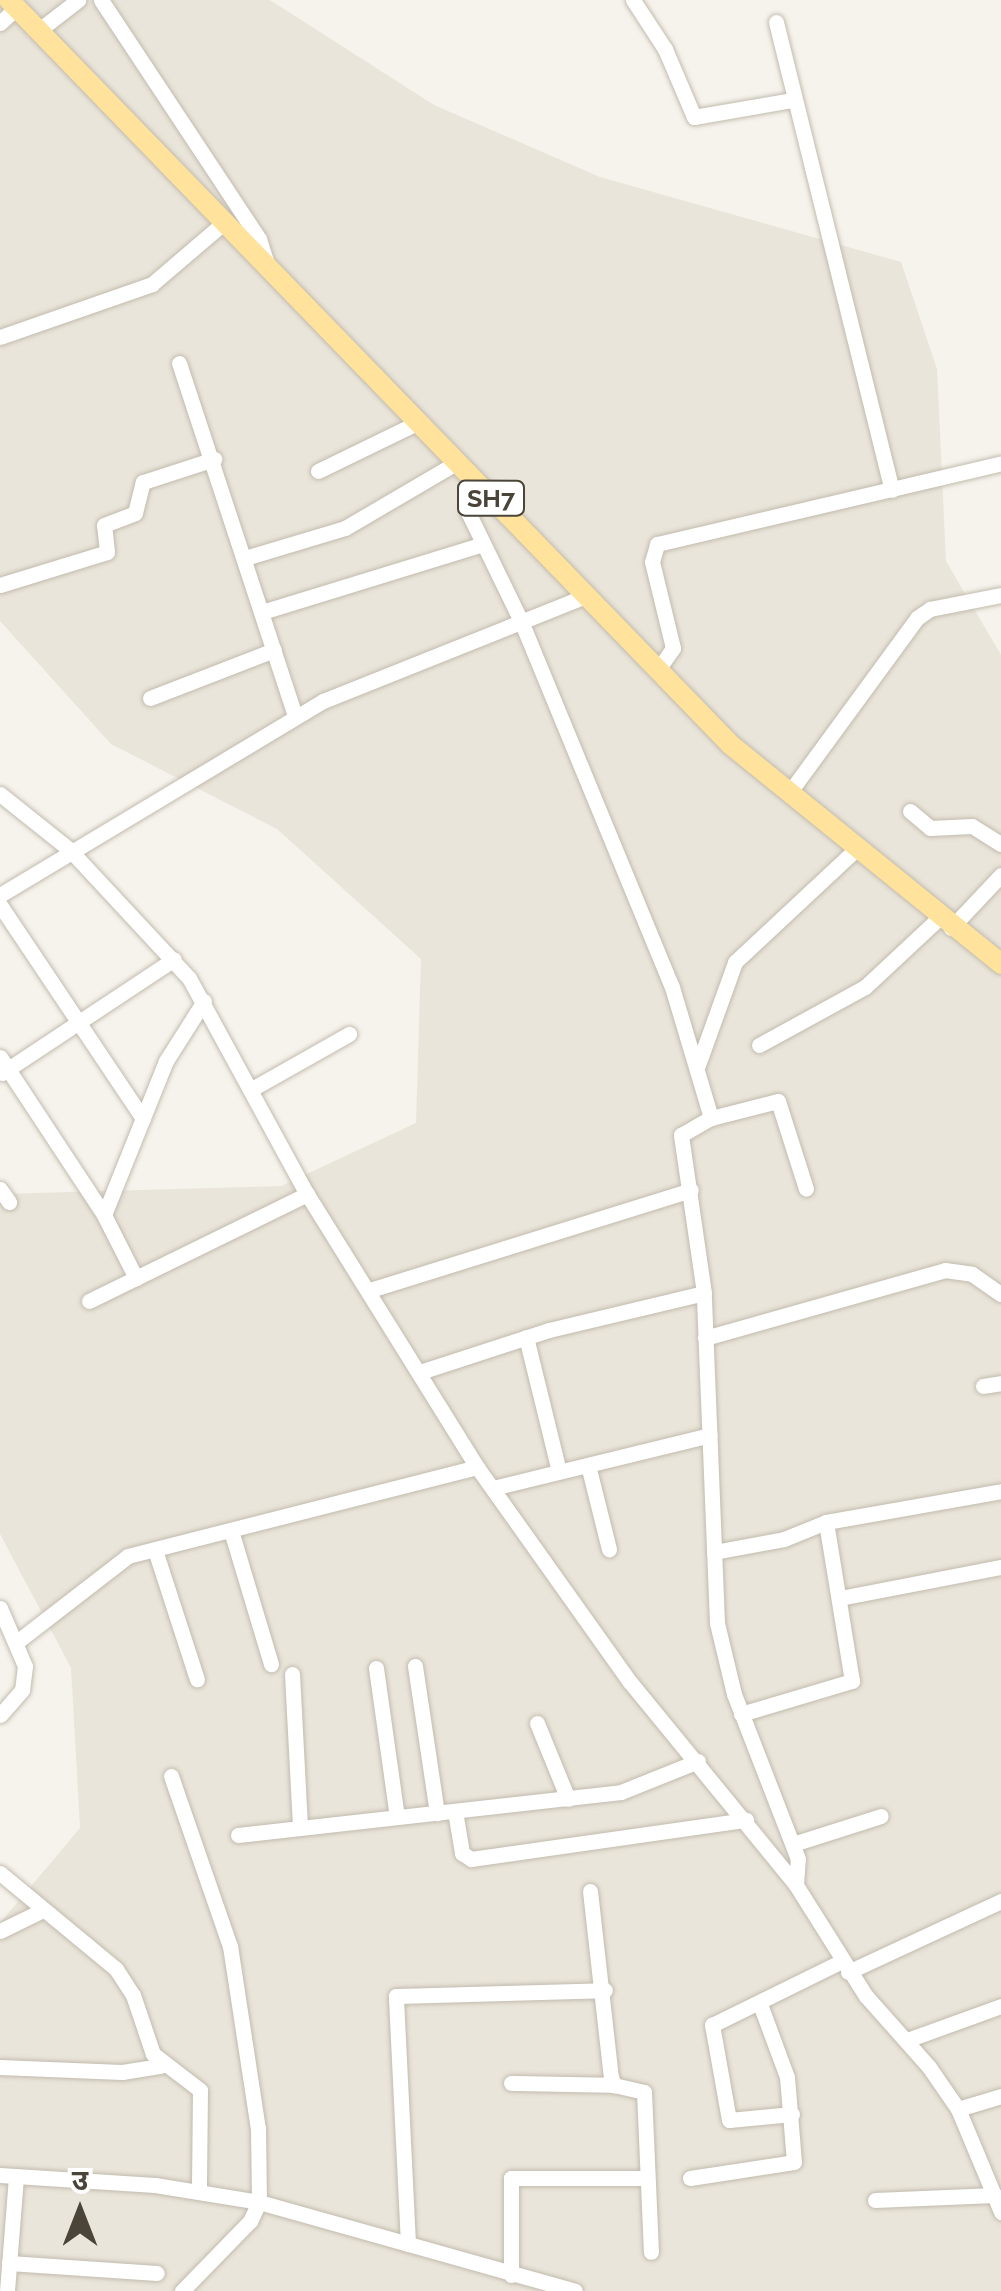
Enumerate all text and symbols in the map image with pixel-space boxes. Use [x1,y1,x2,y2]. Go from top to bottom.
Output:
road number: SH7 [456,478,526,518]
north arrow [30,2161,130,2261]
text: उ [72,2164,88,2197]

